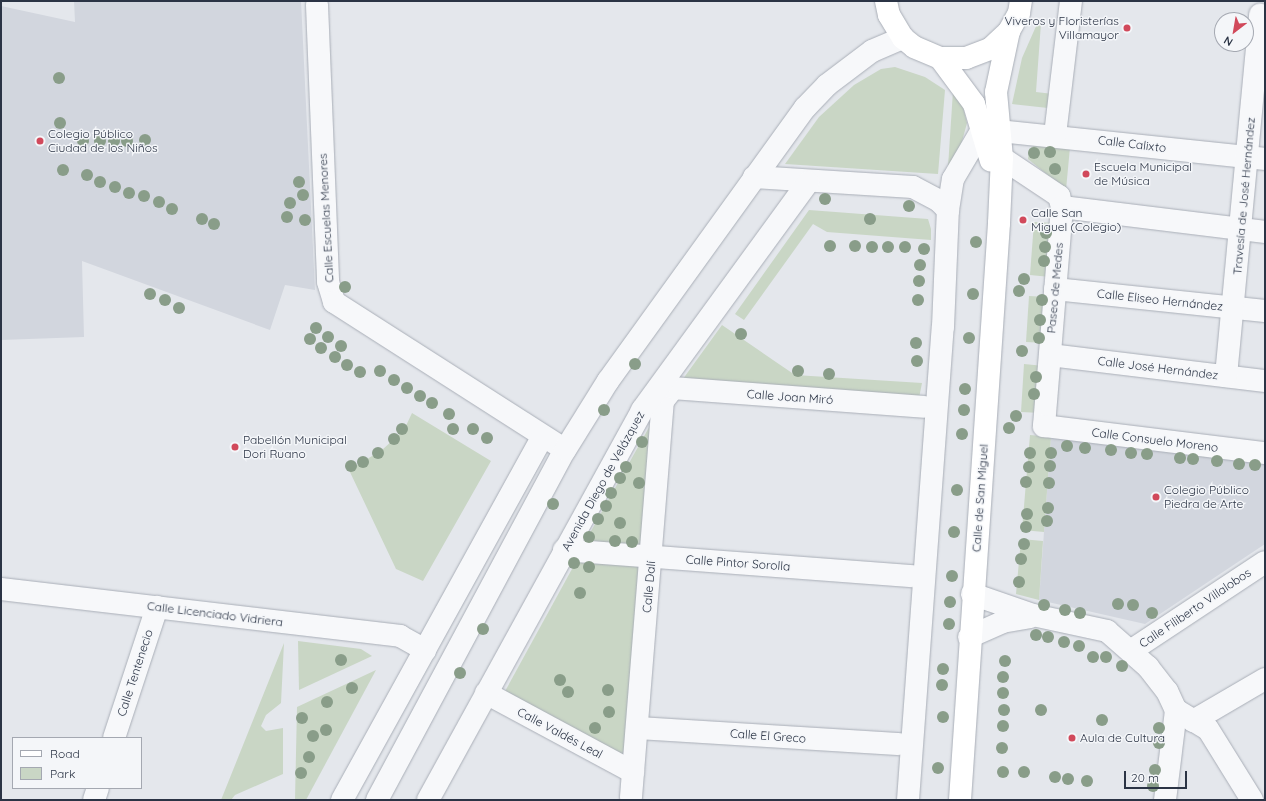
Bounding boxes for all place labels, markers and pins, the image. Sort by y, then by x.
place label: Viveros y Floristerías Villamayor [1004,14,1119,42]
marker: Viveros y Floristerías Villamayor [1122,23,1132,33]
place label: Colegio Público Ciudad de los Niños [48,127,158,155]
marker: Colegio Público Ciudad de los Niños [35,136,45,146]
place label: Escuela Municipal de Música [1094,160,1192,188]
marker: Escuela Municipal de Música [1081,169,1091,179]
place label: Calle San Miguel (Colegio) [1031,206,1121,234]
marker: Calle San Miguel (Colegio) [1018,215,1028,225]
place label: Pabellón Municipal Dori Ruano [243,433,347,461]
marker: Pabellón Municipal Dori Ruano [230,442,240,452]
place label: Colegio Público Piedra de Arte [1164,483,1249,511]
marker: Colegio Público Piedra de Arte [1151,492,1161,502]
place label: Aula de Cultura [1080,731,1165,745]
marker: Aula de Cultura [1067,733,1077,743]

